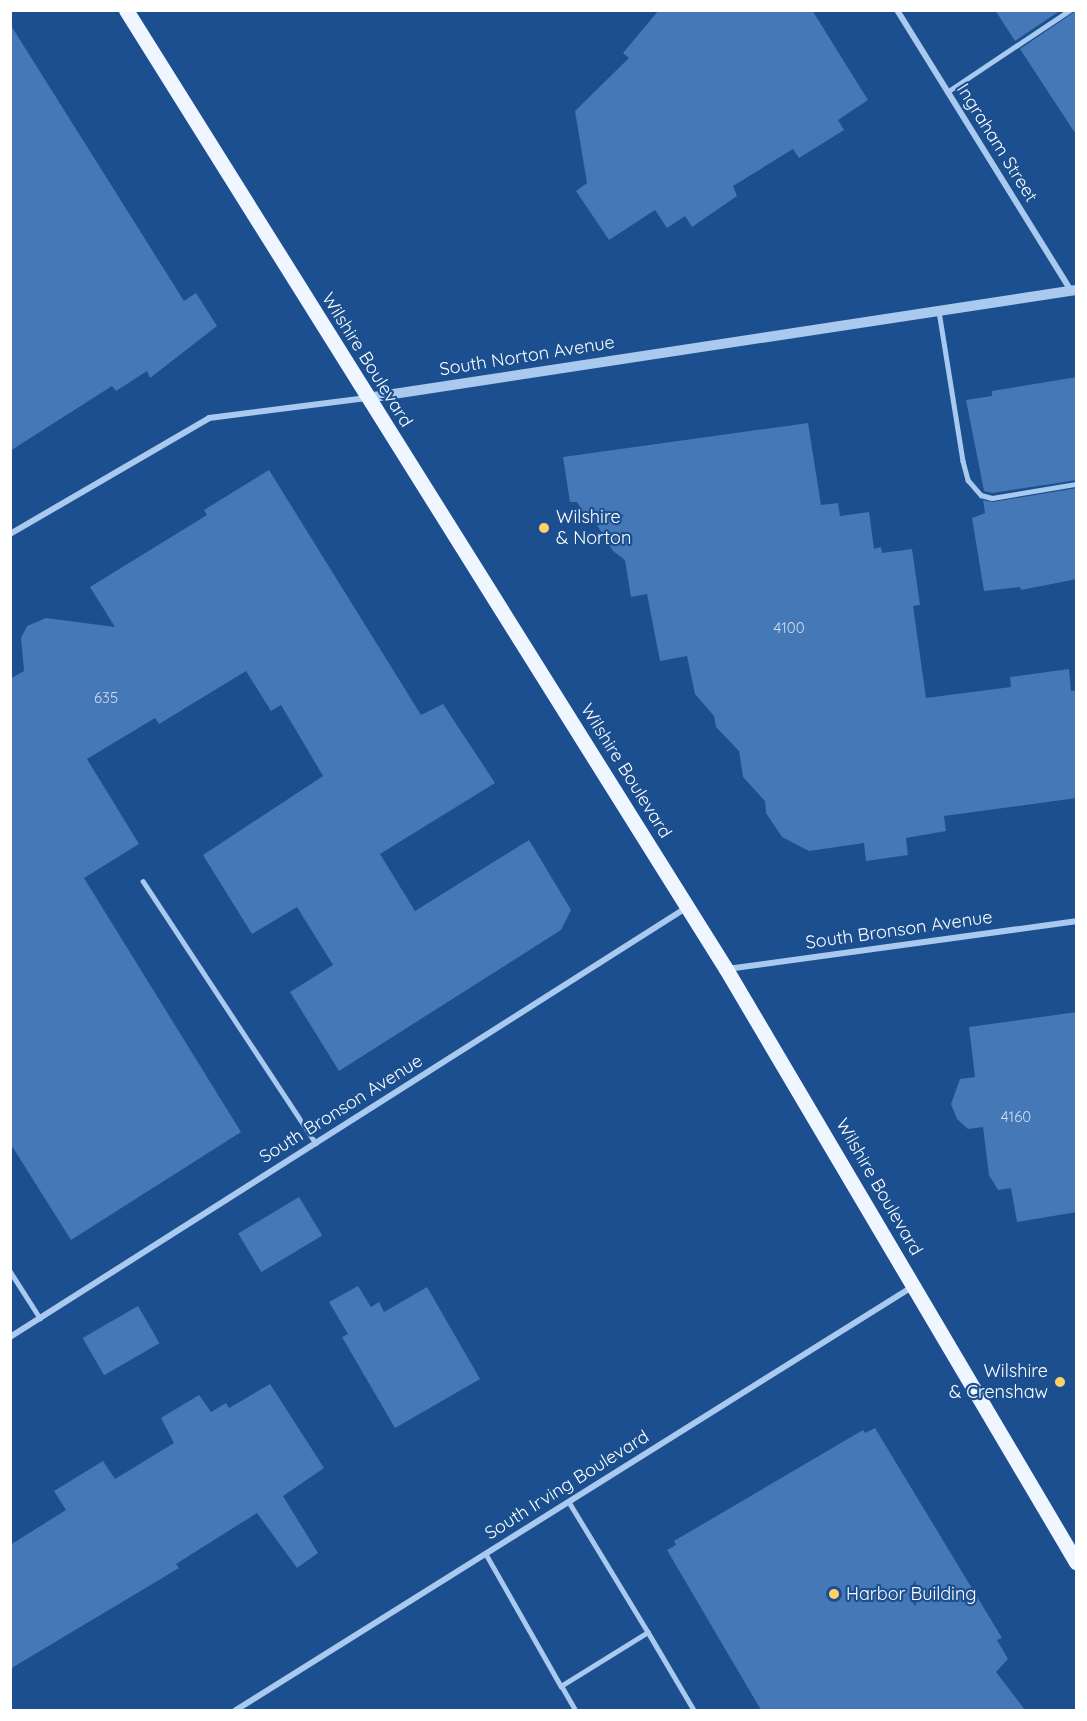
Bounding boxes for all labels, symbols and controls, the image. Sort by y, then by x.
street label: Ingraham Street [952,80,1042,206]
street label: Wilshire Boulevard [317,289,417,431]
street label: South Norton Avenue [438,331,616,381]
place label: Wilshire & Norton [556,507,631,550]
marker: Wilshire & Norton [537,521,551,535]
house number: 4100 [773,619,805,637]
house number: 635 [94,689,118,707]
street label: Wilshire Boulevard [576,700,676,842]
street label: South Bronson Avenue [804,906,994,954]
street label: South Bronson Avenue [255,1050,427,1168]
house number: 4160 [1001,1108,1031,1126]
street label: Wilshire Boulevard [831,1115,927,1259]
place label: Wilshire & Crenshaw [949,1361,1048,1404]
marker: Wilshire & Crenshaw [1053,1375,1067,1389]
street label: South Irving Boulevard [481,1426,653,1544]
place label: Harbor Building [846,1583,977,1605]
marker: Harbor Building [827,1587,841,1601]

